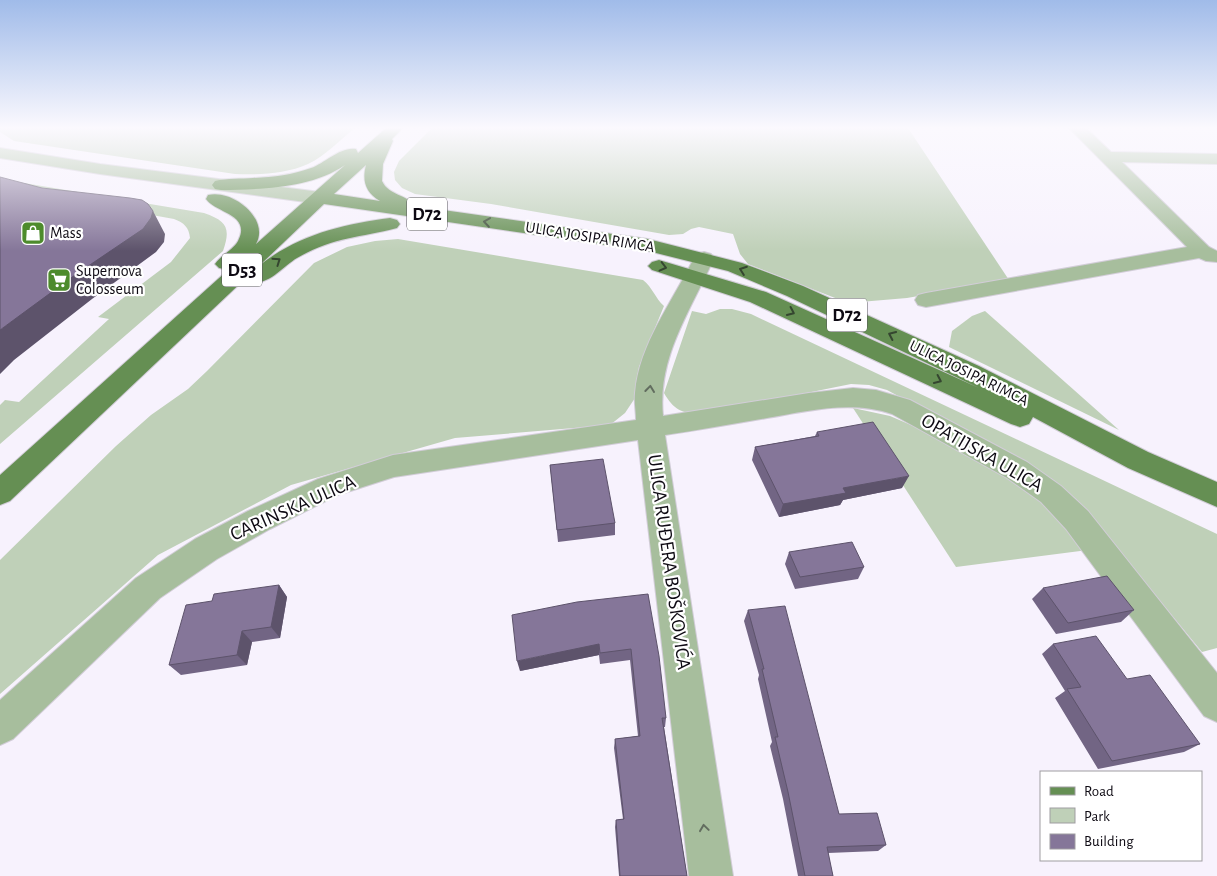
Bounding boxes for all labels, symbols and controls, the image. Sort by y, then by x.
road number: D72 [407,198,447,230]
one-way arrow [482,217,491,227]
street label: ULICA JOSIPA RIMCA [524,219,656,255]
shop icon: Mass [20,220,46,246]
place label: Mass [50,225,82,241]
road number: D53 [222,254,262,286]
one-way arrow [272,258,281,267]
one-way arrow [659,261,668,272]
place label: Supernova Colosseum [76,263,144,297]
one-way arrow [739,266,748,276]
supermarket icon: Supernova Colosseum [46,267,72,293]
road number: D72 [827,298,867,332]
one-way arrow [786,306,795,316]
one-way arrow [888,331,897,342]
street label: ULICA JOSIPA RIMCA [907,337,1031,409]
one-way arrow [933,374,942,384]
one-way arrow [644,385,655,393]
street label: OPATIJSKA ULICA [918,410,1047,496]
street label: ULICA RUĐERA BOŠKOVIĆA [644,453,695,671]
street label: CARINSKA ULICA [227,471,359,545]
legend [1040,771,1202,861]
text: Road [1084,784,1114,799]
text: Park [1084,809,1110,824]
one-way arrow [699,823,710,831]
text: Building [1084,834,1134,849]

